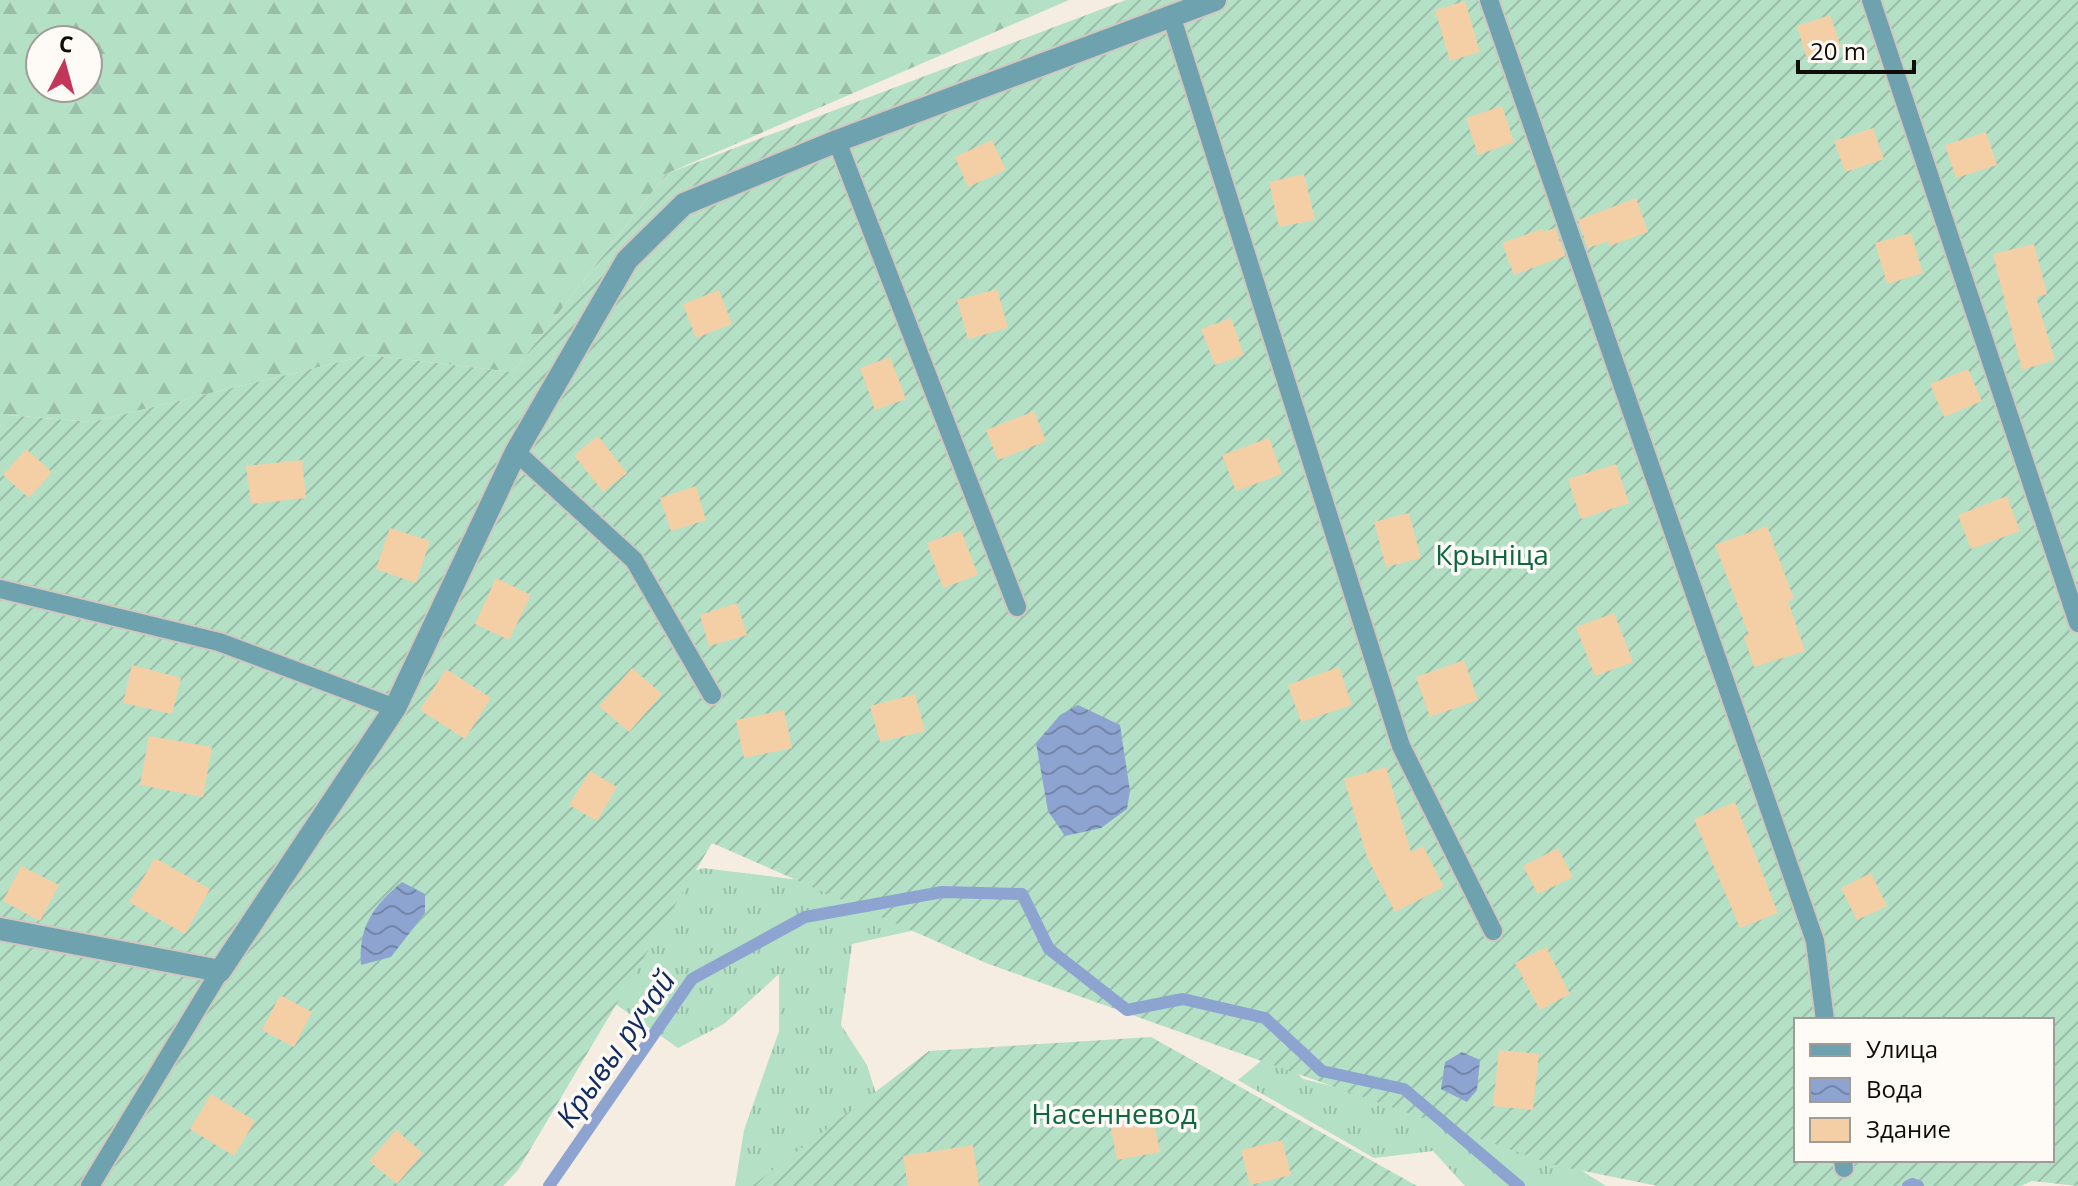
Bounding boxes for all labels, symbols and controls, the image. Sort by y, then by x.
north arrow [24,24,104,104]
scale bar [1798,24,1914,74]
text: С [58,27,75,59]
text: 20 m [1810,34,1866,67]
park label: Крыніца [1435,535,1549,573]
water label: Крывы ручай [546,961,684,1135]
legend [1794,1018,2054,1162]
text: Улица [1866,1032,1938,1065]
text: Вода [1866,1072,1923,1105]
park label: Насенневод [1031,1094,1197,1132]
text: Здание [1866,1112,1951,1145]

